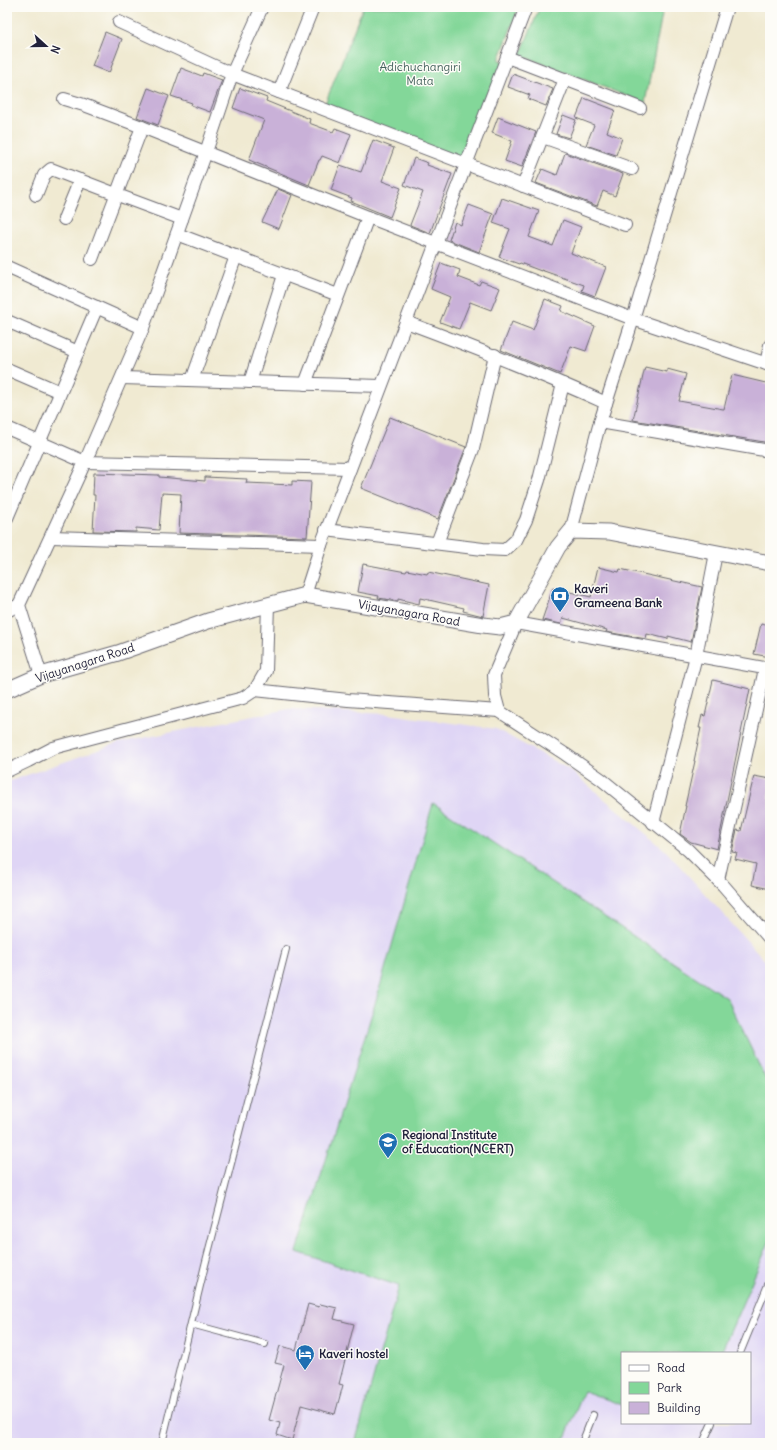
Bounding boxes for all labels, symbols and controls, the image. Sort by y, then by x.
north arrow [26,26,66,66]
text: N [47,44,63,56]
park label: Adichuchangiri Mata [379,59,461,88]
place label: Kaveri Grameena Bank [574,581,662,610]
bank icon: Kaveri Grameena Bank [549,585,571,613]
street label: Vijayanagara Road [357,596,461,629]
street label: Vijayanagara Road [33,639,136,686]
place label: Regional Institute of Education(NCERT) [402,1127,514,1157]
school or university icon: Regional Institute of Education(NCERT) [377,1131,399,1159]
hotel icon: Kaveri hostel [294,1343,316,1371]
place label: Kaveri hostel [319,1346,388,1361]
legend [621,1352,751,1424]
text: Road [657,1360,685,1375]
text: Park [657,1380,682,1395]
text: Building [657,1400,701,1415]

